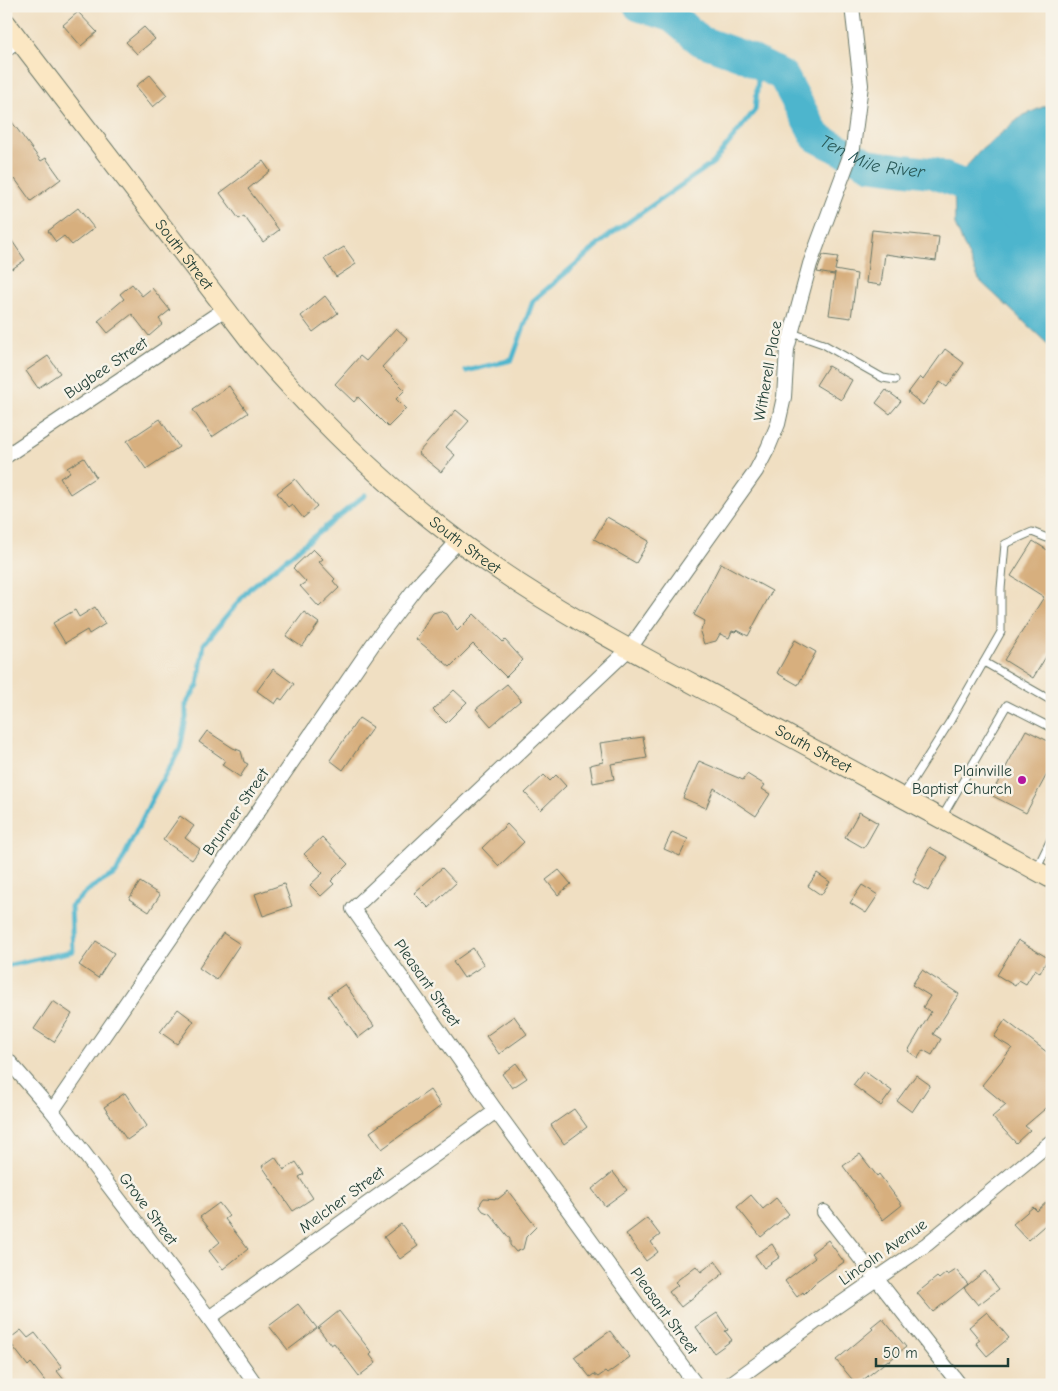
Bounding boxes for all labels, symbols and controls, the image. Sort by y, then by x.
water label: Ten Mile River [817,130,927,182]
street label: South Street [151,216,217,294]
street label: Witherell Place [750,319,786,423]
street label: Bugbee Street [61,333,151,402]
street label: South Street [426,513,504,578]
street label: South Street [772,721,855,777]
place label: Plainville Baptist Church [912,762,1012,798]
street label: Brunner Street [199,765,273,859]
marker: Plainville Baptist Church [1016,774,1028,786]
street label: Pleasant Street [390,936,464,1030]
street label: Melcher Street [296,1163,388,1237]
street label: Grove Street [115,1169,181,1249]
street label: Lincoln Avenue [836,1215,930,1289]
street label: Pleasant Street [627,1264,702,1358]
scale bar [876,1336,1008,1368]
text: 50 m [883,1344,918,1362]

